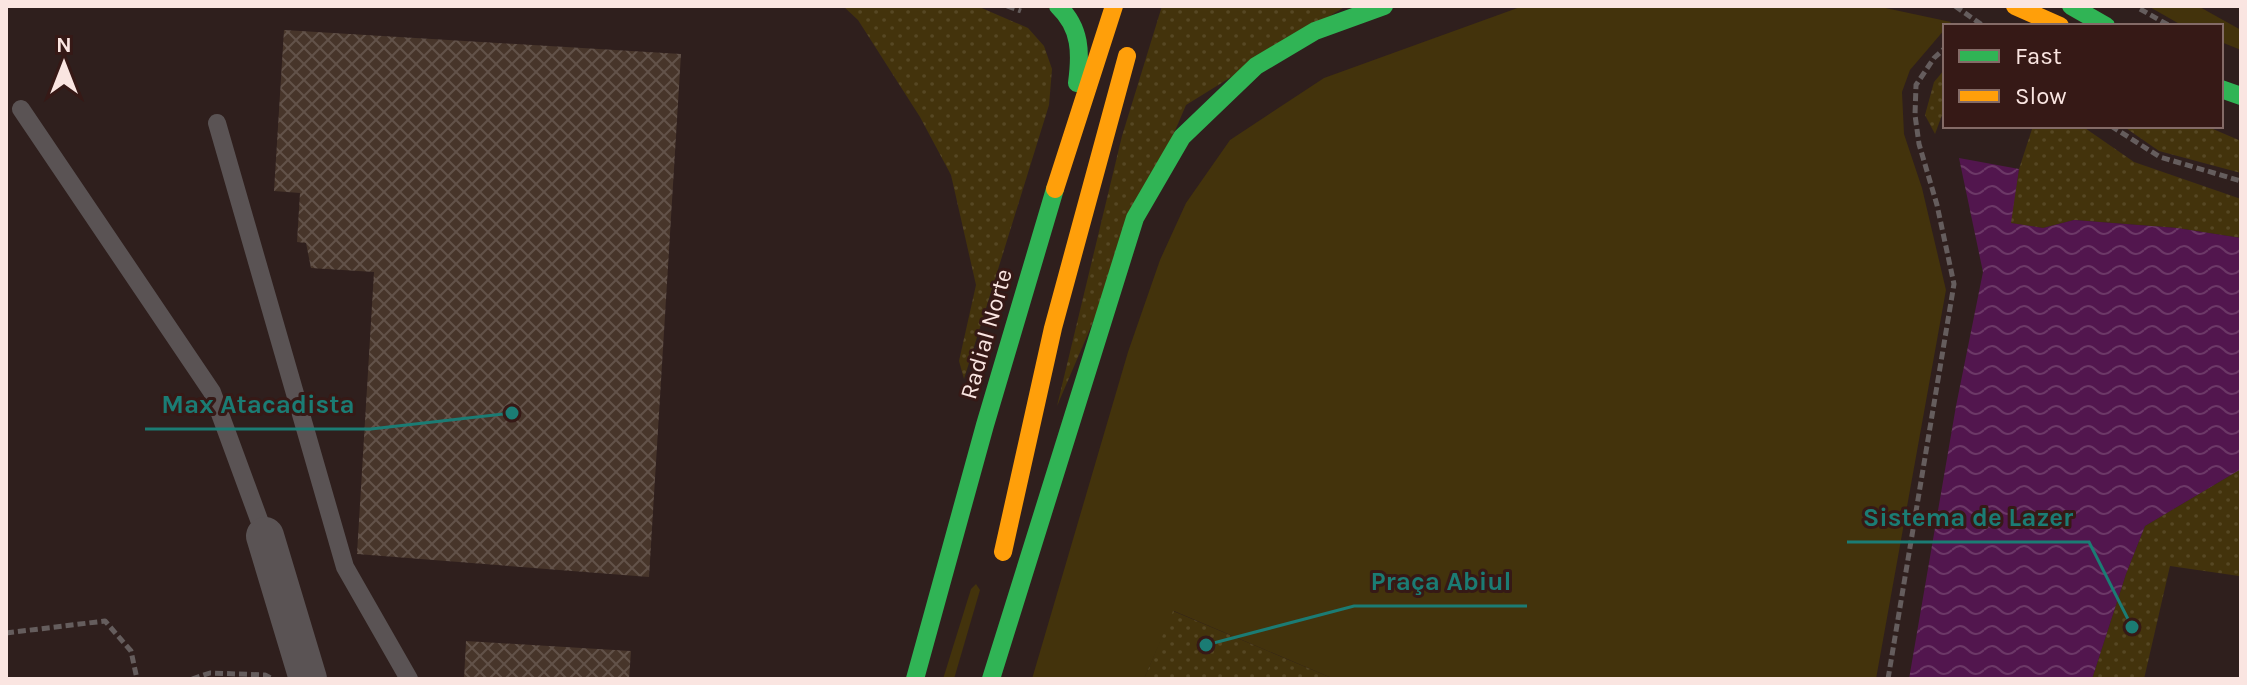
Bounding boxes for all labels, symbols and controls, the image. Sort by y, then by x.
north arrow [24,24,104,104]
legend [1943,24,2223,128]
text: N [56,32,72,58]
text: Fast [2015,42,2062,70]
text: Slow [2015,82,2067,110]
street label: Radial Norte [954,266,1018,402]
callout: Max Atacadista [145,379,371,429]
text: Max Atacadista [161,389,355,420]
callout: Sistema de Lazer [1847,492,2089,542]
text: Sistema de Lazer [1863,502,2074,533]
callout: Praça Abiul [1354,556,1527,606]
text: Praça Abiul [1370,566,1512,597]

